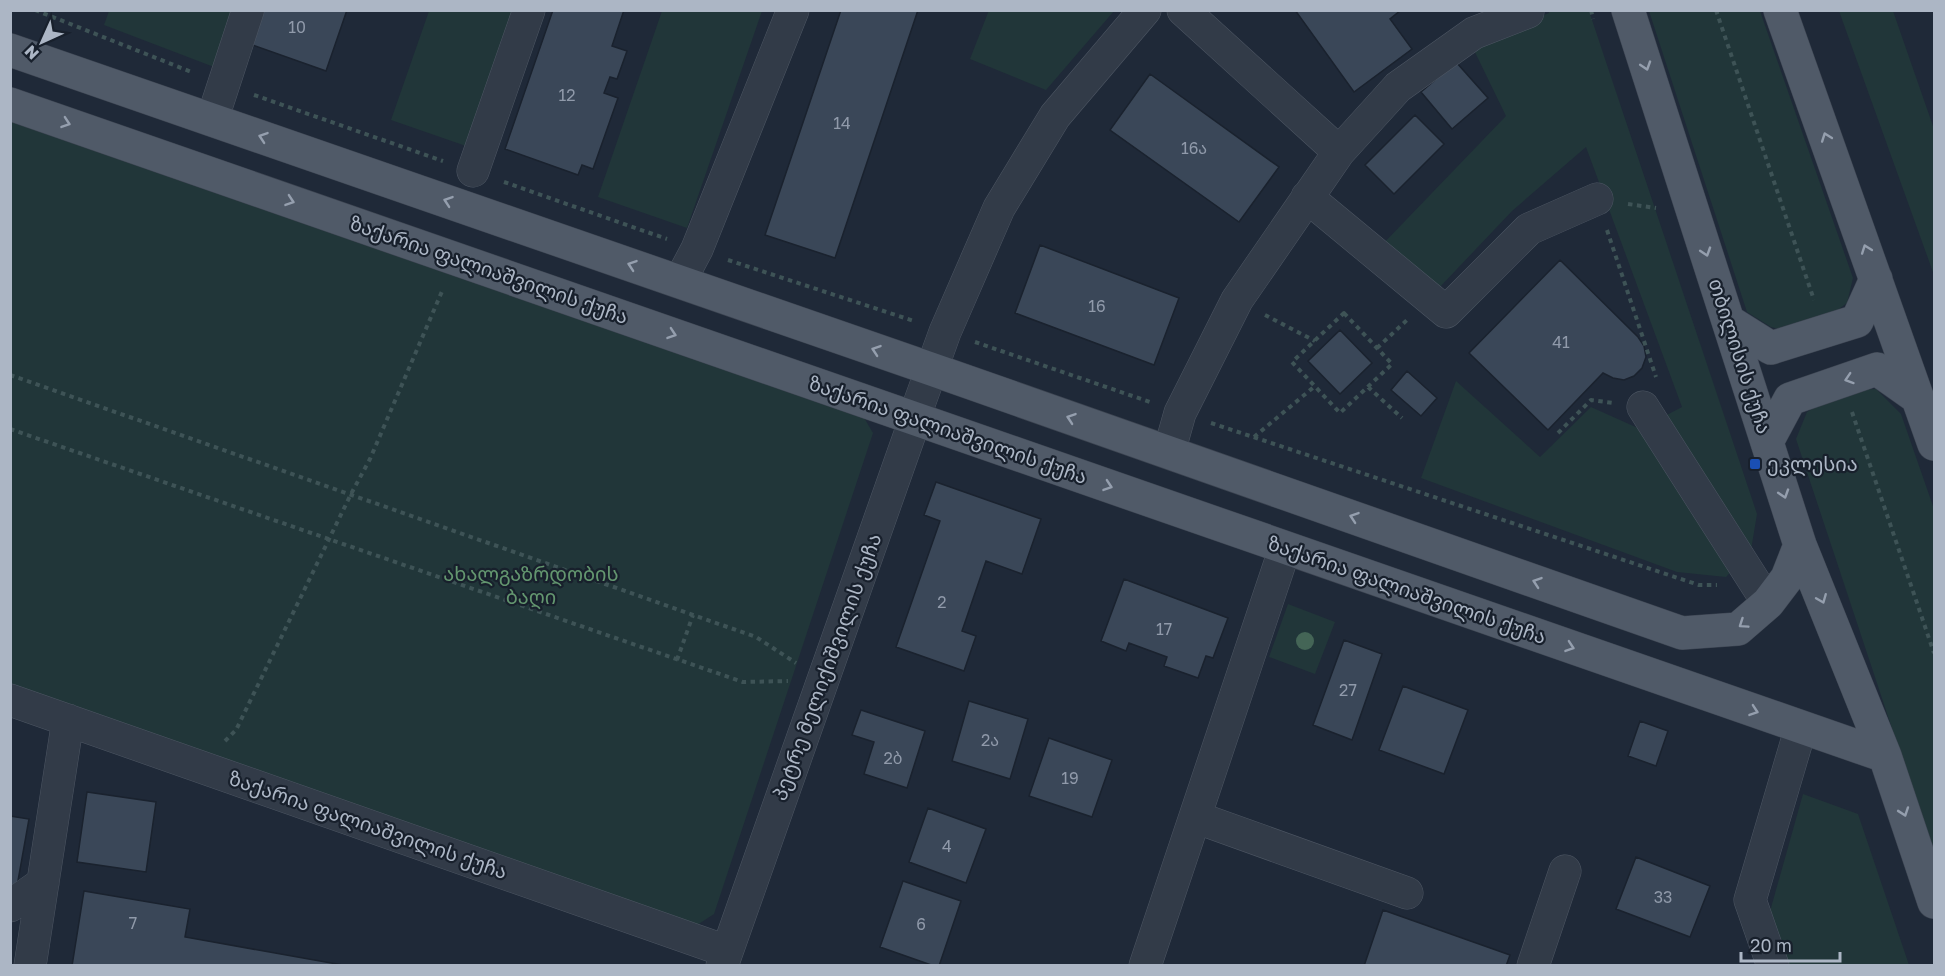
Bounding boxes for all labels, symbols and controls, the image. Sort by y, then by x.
north arrow [12,12,72,72]
house number: 10 [288,17,306,37]
text: N [20,41,43,64]
one-way arrow [1639,60,1651,71]
house number: 12 [558,85,576,105]
house number: 14 [833,113,851,133]
one-way arrow [60,115,71,128]
one-way arrow [258,132,269,145]
one-way arrow [1820,133,1833,143]
house number: 16ა [1181,138,1207,158]
one-way arrow [284,193,294,206]
one-way arrow [443,196,454,208]
street label: ზაქარია ფალიაშვილის ქუჩა [346,210,632,330]
one-way arrow [1860,244,1873,255]
one-way arrow [1698,246,1711,257]
one-way arrow [627,259,638,272]
street label: თბილისის ქუჩა [1703,275,1777,437]
house number: 16 [1088,296,1106,316]
one-way arrow [666,327,677,340]
house number: 41 [1552,332,1570,352]
one-way arrow [871,344,882,357]
street label: ზაქარია ფალიაშვილის ქუჩა [805,370,1091,490]
one-way arrow [1844,371,1855,384]
one-way arrow [1066,412,1076,425]
place label: ეკლესია [1767,451,1858,477]
marker: ეკლესია [1748,457,1762,471]
one-way arrow [1102,479,1113,491]
one-way arrow [1777,488,1789,499]
one-way arrow [1349,512,1359,525]
street label: პეტრე მელიქიშვილის ქუჩა [767,530,887,804]
street label: ზაქარია ფალიაშვილის ქუჩა [1264,530,1550,650]
park label: ახალგაზრდობის ბაღი [443,561,619,610]
one-way arrow [1533,577,1543,590]
house number: 2 [937,592,947,612]
one-way arrow [1815,593,1827,604]
one-way arrow [1738,617,1749,628]
house number: 17 [1156,619,1172,639]
one-way arrow [1564,639,1575,652]
house number: 27 [1339,680,1357,700]
one-way arrow [1748,703,1759,716]
house number: 2ა [981,730,999,750]
house number: 2ბ [884,748,902,768]
street label: ზაქარია ფალიაშვილის ქუჩა [225,765,511,885]
house number: 19 [1061,768,1079,788]
one-way arrow [1896,806,1909,817]
house number: 4 [942,836,952,856]
house number: 33 [1654,887,1672,907]
house number: 7 [129,913,137,933]
house number: 6 [916,914,926,934]
scale bar [1741,925,1840,963]
text: 20 m [1750,934,1792,956]

